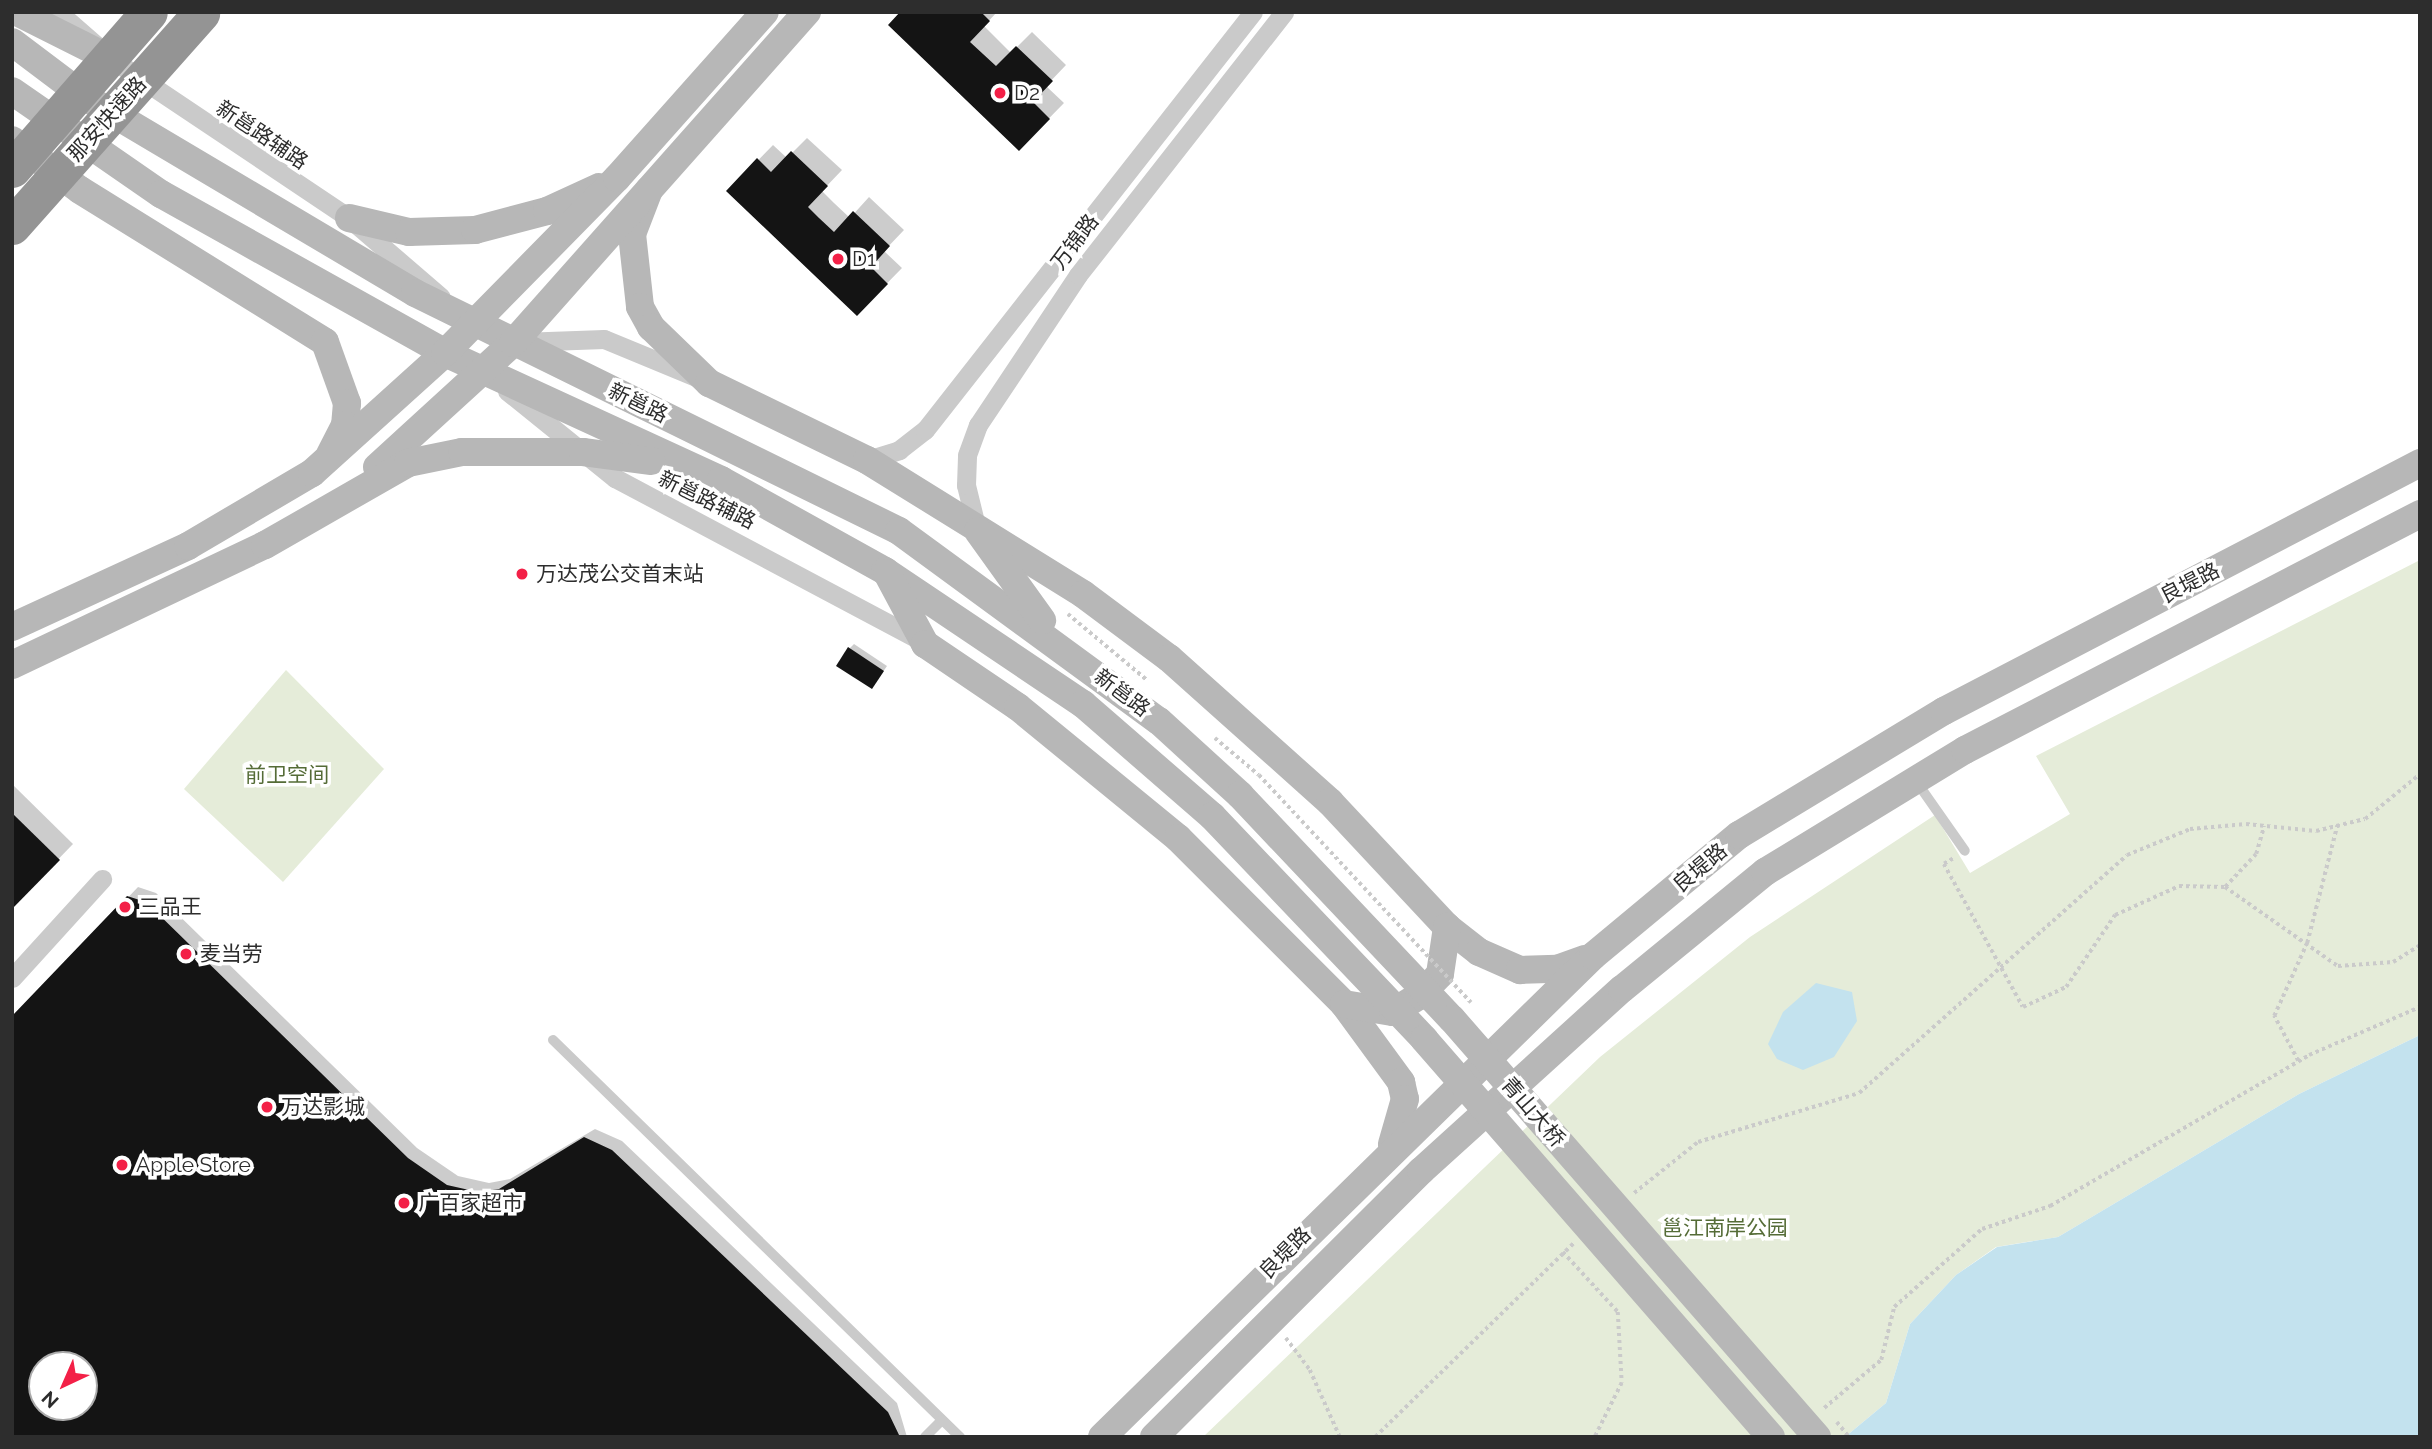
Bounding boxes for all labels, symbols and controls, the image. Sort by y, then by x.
street label: 那安快速路 [63,72,151,166]
place label: D2 [1014,80,1040,106]
marker: D2 [992,85,1008,101]
street label: 新邕路辅路 [211,95,313,175]
street label: 万锦路 [1046,209,1104,275]
place label: D1 [852,246,876,272]
marker: D1 [830,251,846,267]
street label: 新邕路 [604,378,672,428]
street label: 新邕路辅路 [654,466,760,534]
street label: 良堤路 [2156,557,2224,609]
place label: 万达茂公交首末站 [536,561,704,587]
marker: 万达茂公交首末站 [514,566,530,582]
street label: 新邕路 [1089,664,1155,722]
park label: 前卫空间 [245,762,329,788]
street label: 良堤路 [1668,838,1732,898]
place label: 三品王 [139,894,202,920]
marker: 三品王 [117,899,133,915]
place label: 麦当劳 [200,941,263,967]
marker: 麦当劳 [178,946,194,962]
street label: 青山大桥 [1496,1072,1570,1152]
place label: 万达影城 [281,1094,365,1120]
marker: 万达影城 [259,1099,275,1115]
place label: Apple Store [136,1152,251,1178]
marker: Apple Store [114,1157,130,1173]
place label: 广百家超市 [418,1190,523,1216]
marker: 广百家超市 [396,1195,412,1211]
park label: 邕江南岸公园 [1662,1215,1788,1241]
street label: 良堤路 [1254,1222,1316,1284]
north arrow [28,1351,98,1421]
text: N [37,1387,63,1413]

